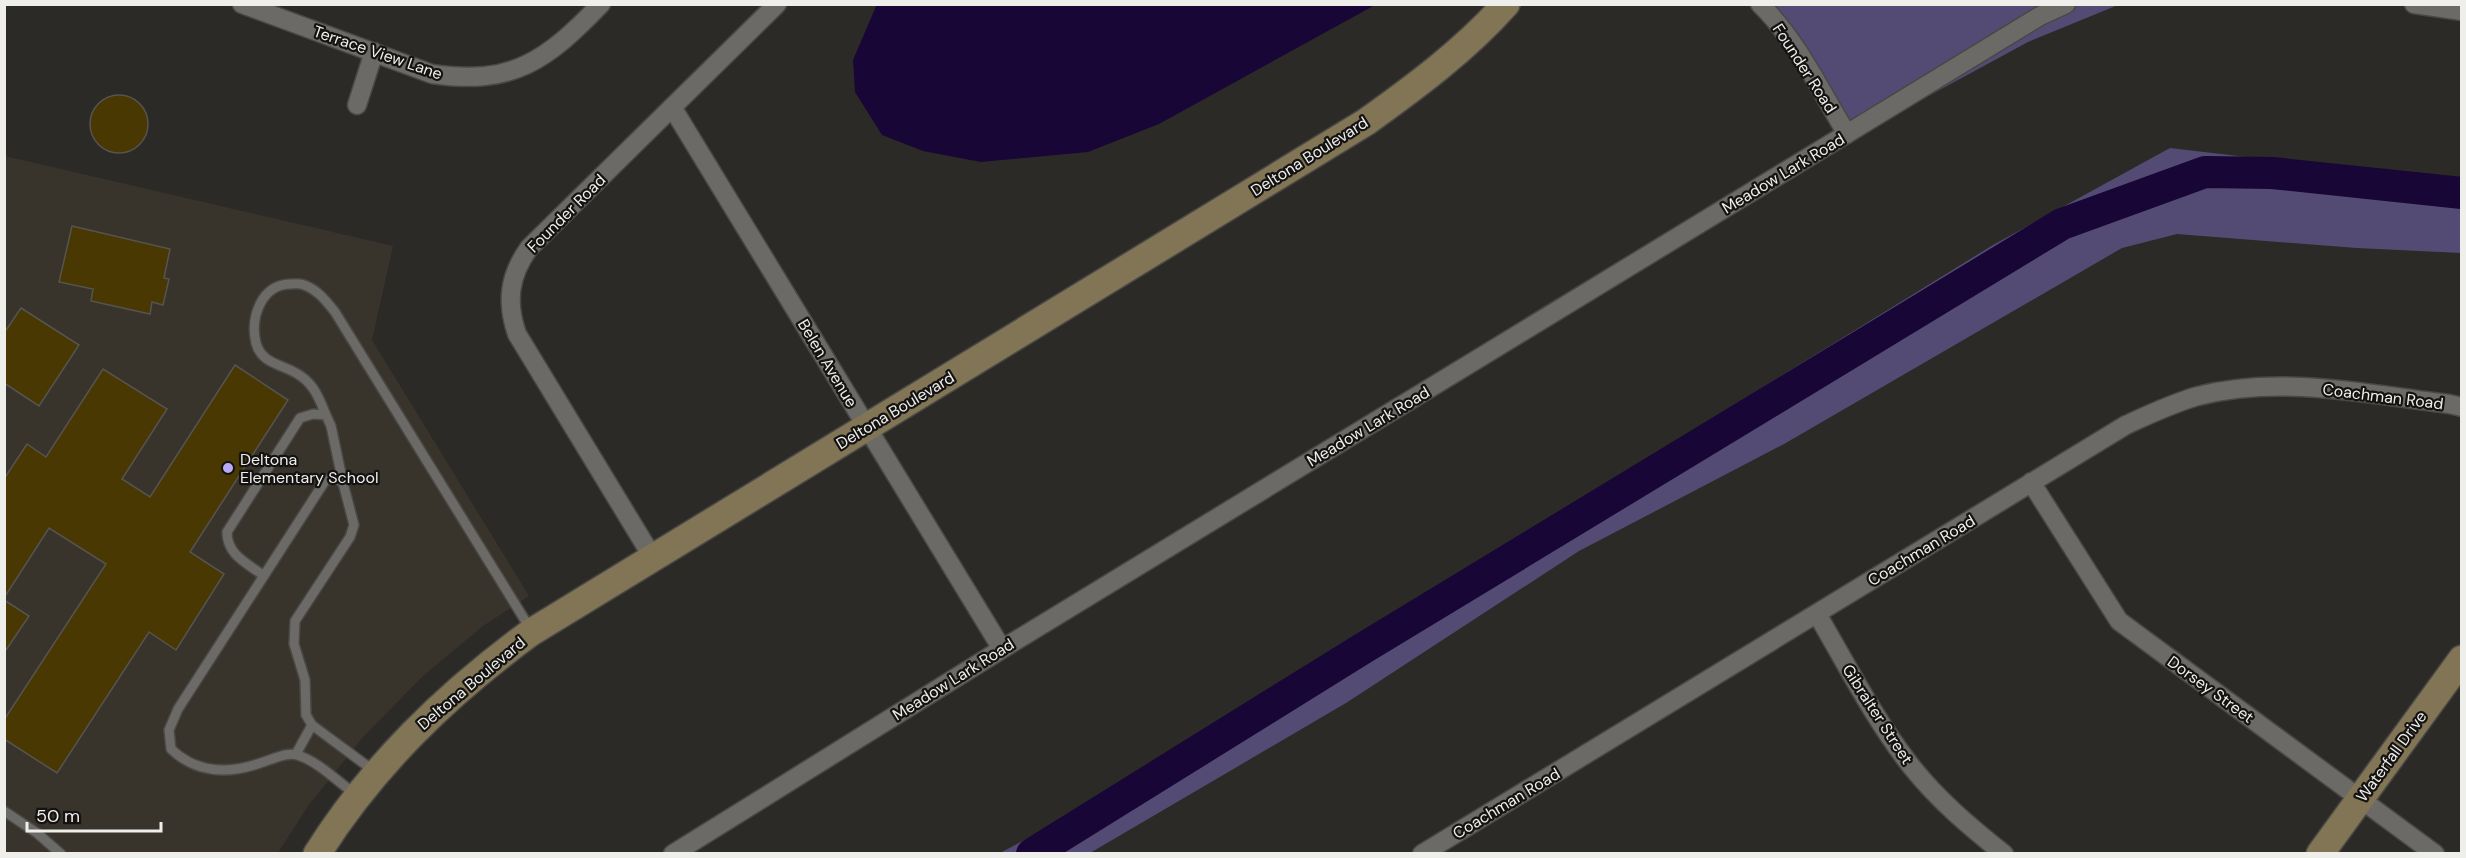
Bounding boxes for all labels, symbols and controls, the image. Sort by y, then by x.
street label: Founder Road [1768,20,1841,117]
street label: Terrace View Lane [311,21,445,84]
street label: Deltona Boulevard [1247,112,1372,201]
street label: Meadow Lark Road [1718,128,1848,218]
street label: Founder Road [523,170,610,257]
street label: Belen Avenue [793,315,862,411]
street label: Deltona Boulevard [832,367,958,454]
street label: Coachman Road [2321,379,2445,414]
street label: Meadow Lark Road [1303,381,1433,471]
place label: Deltona Elementary School [240,449,378,488]
marker: Deltona Elementary School [221,461,235,475]
street label: Coachman Road [1864,510,1979,591]
street label: Deltona Boulevard [413,632,530,735]
street label: Meadow Lark Road [889,634,1018,725]
street label: Dorsey Street [2163,651,2258,728]
street label: Gibralter Street [1838,660,1918,768]
street label: Waterfall Drive [2351,707,2431,806]
street label: Coachman Road [1449,763,1564,844]
scale bar [27,795,160,833]
text: 50 m [36,804,80,828]

